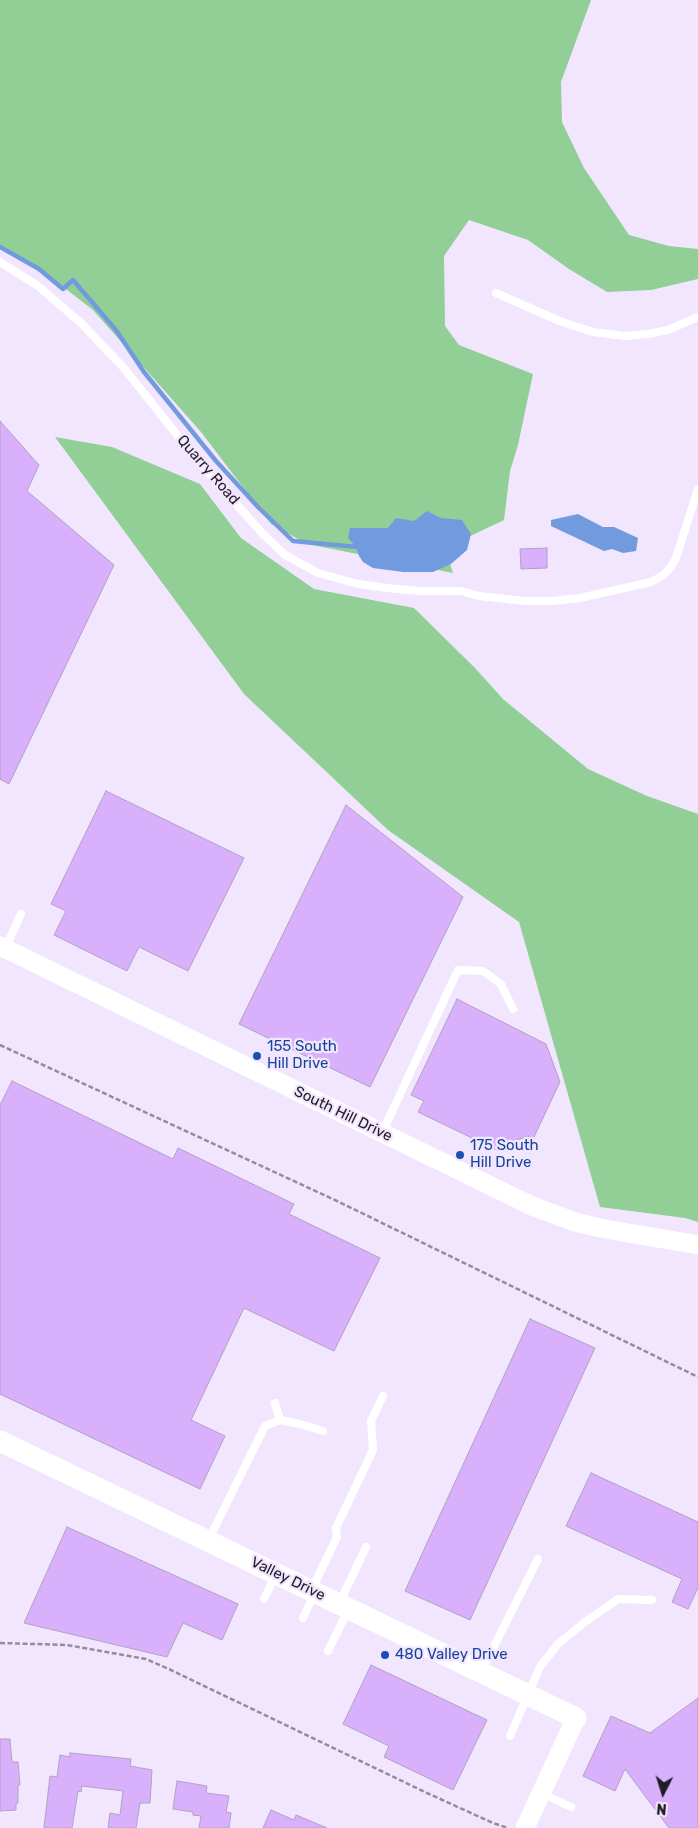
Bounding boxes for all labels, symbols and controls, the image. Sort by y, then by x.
street label: Quarry Road [173,432,243,508]
place label: 155 South Hill Drive [267,1038,337,1073]
marker: 155 South Hill Drive [251,1050,263,1062]
street label: South Hill Drive [291,1082,395,1146]
place label: 175 South Hill Drive [470,1137,539,1172]
marker: 175 South Hill Drive [454,1149,466,1161]
street label: Valley Drive [248,1553,328,1605]
place label: 480 Valley Drive [395,1646,508,1664]
marker: 480 Valley Drive [379,1649,391,1661]
north arrow [638,1768,688,1818]
text: N [656,1800,667,1817]

